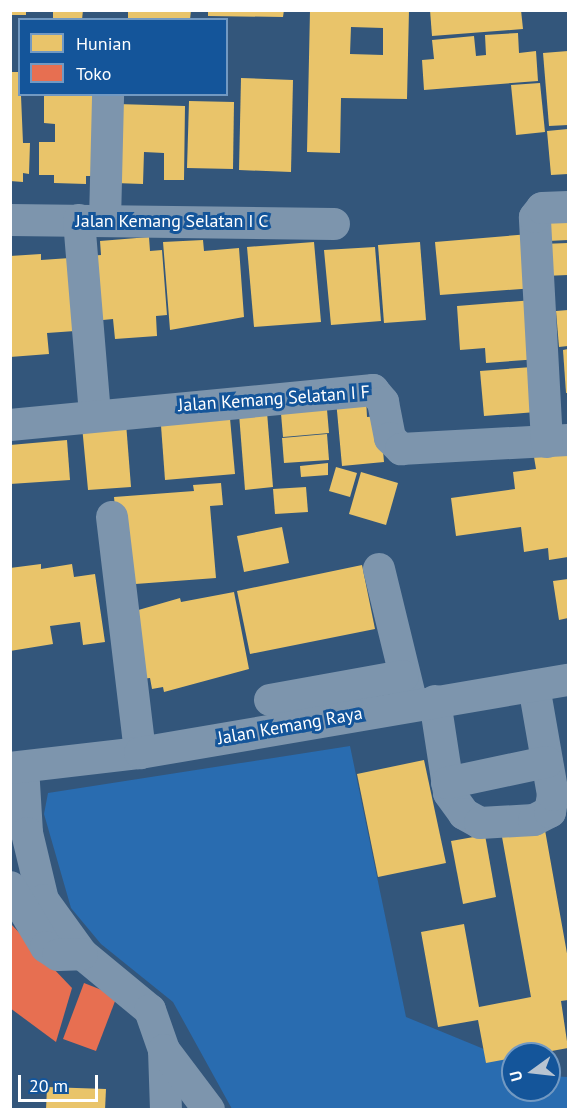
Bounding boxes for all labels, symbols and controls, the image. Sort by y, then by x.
legend [18,18,228,96]
text: Hunian [76,32,131,55]
text: Toko [76,62,111,85]
street label: Jalan Kemang Selatan I C [75,210,269,232]
street label: Jalan Kemang Selatan I F [177,382,371,416]
street label: Jalan Kemang Raya [216,703,364,749]
north arrow [501,1042,561,1102]
scale bar [21,1063,100,1101]
text: U [505,1069,527,1084]
text: 20 m [29,1074,68,1097]

